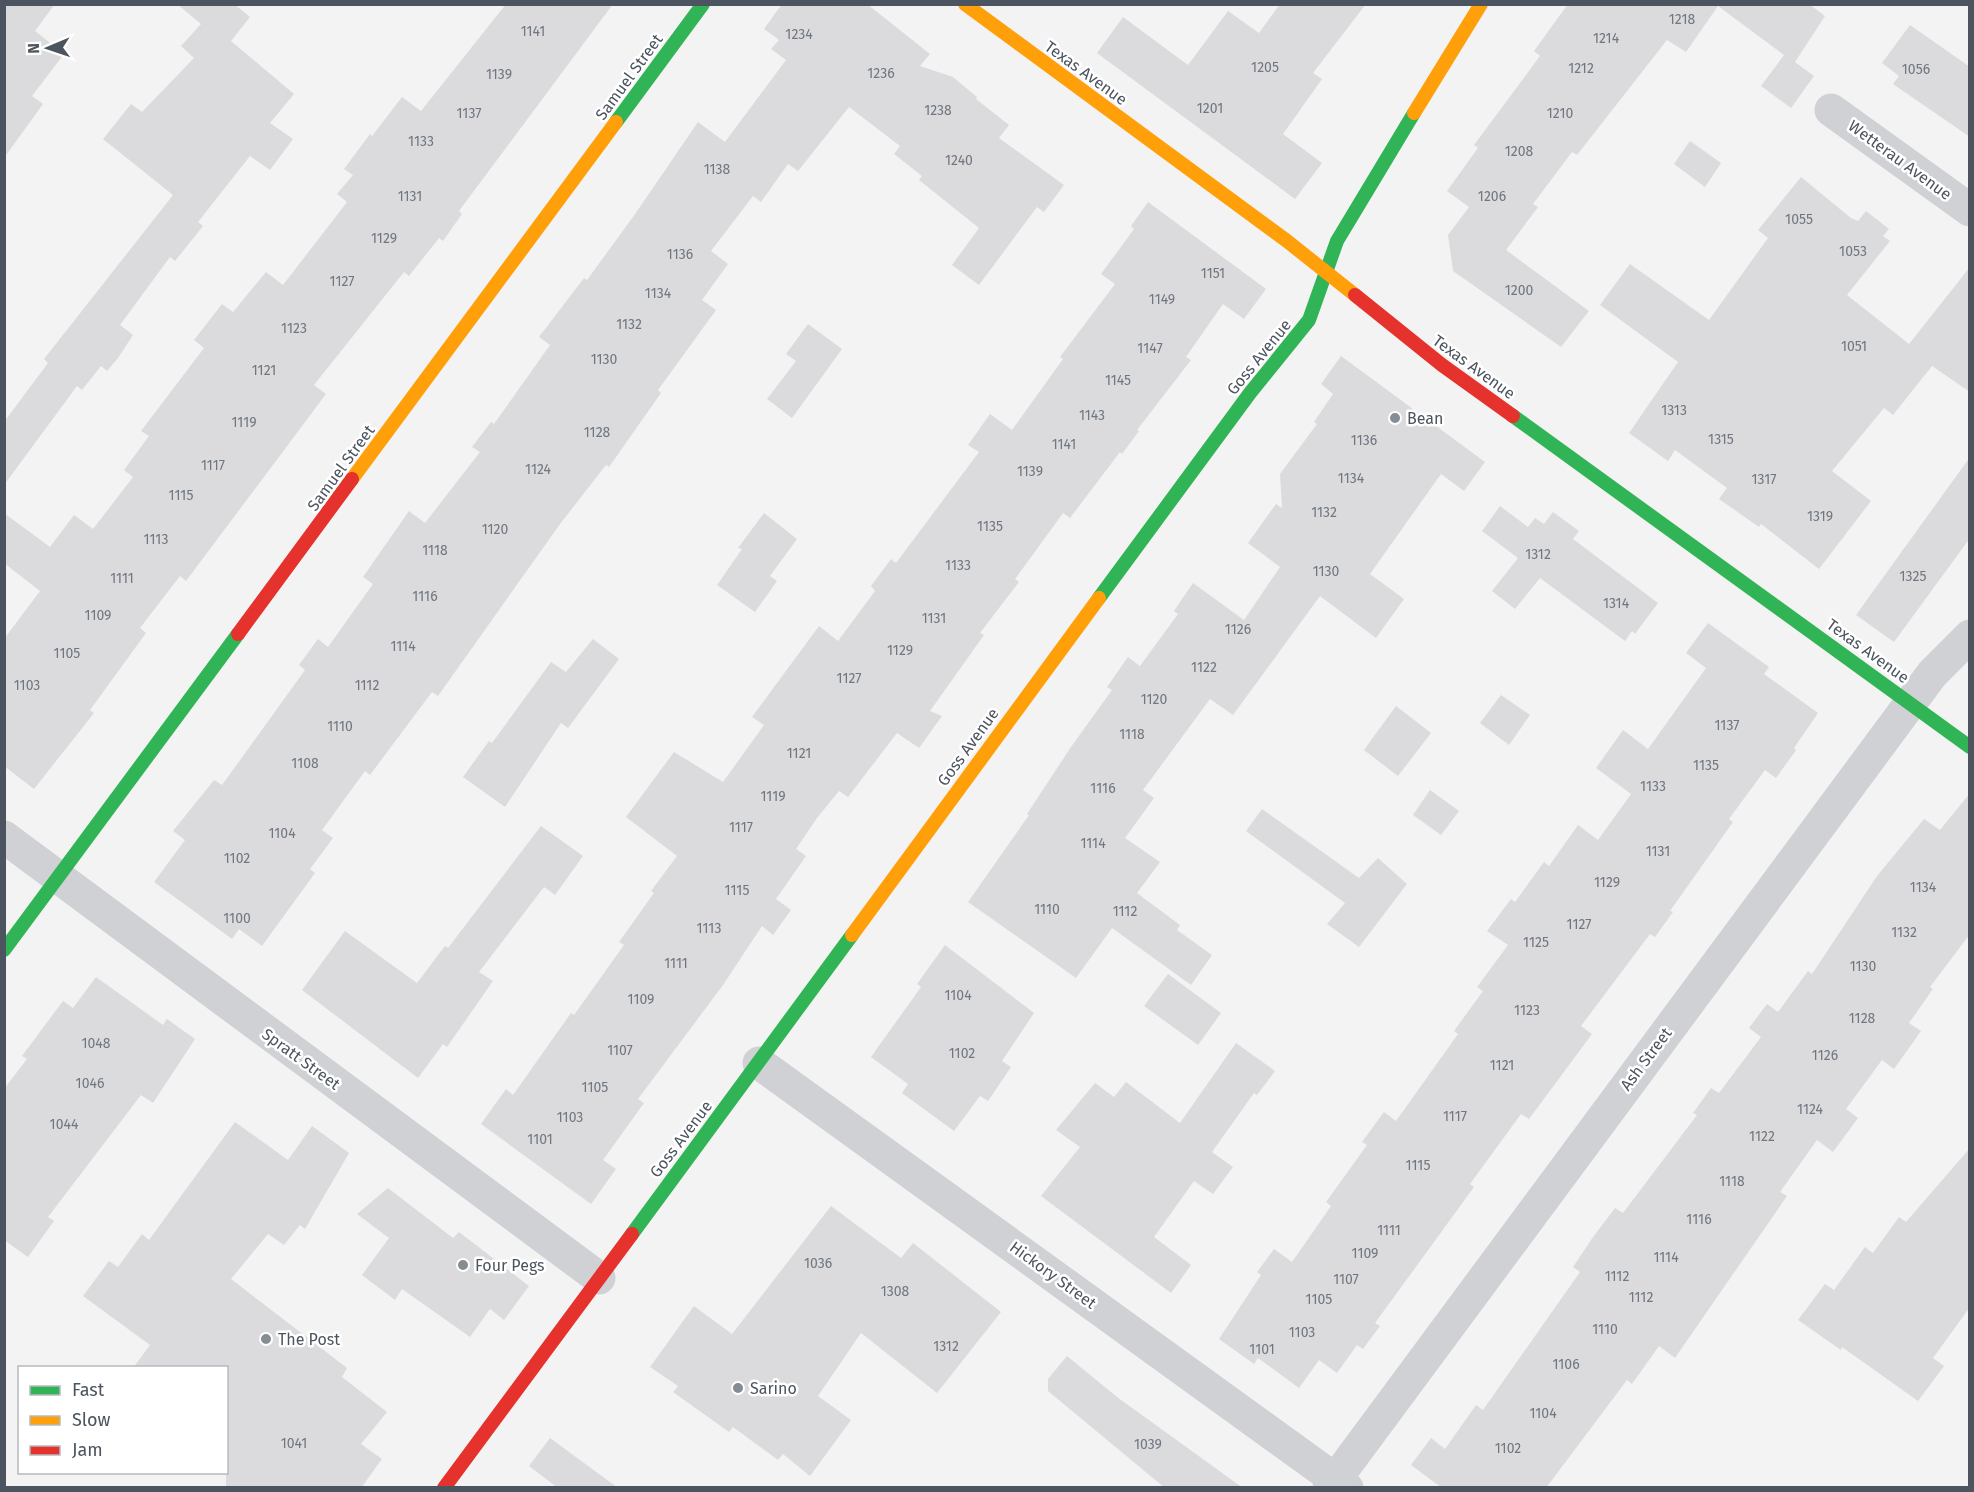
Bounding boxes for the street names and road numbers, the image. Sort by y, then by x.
street label: Samuel Street [591,30,667,124]
street label: Texas Avenue [1041,37,1131,109]
street label: Wetterau Avenue [1845,116,1955,204]
street label: Goss Avenue [1223,315,1295,399]
street label: Texas Avenue [1429,331,1519,403]
street label: Samuel Street [303,421,379,515]
street label: Texas Avenue [1823,615,1913,687]
street label: Goss Avenue [933,704,1003,790]
street label: Spratt Street [258,1024,344,1094]
street label: Ash Street [1616,1024,1676,1094]
street label: Goss Avenue [646,1097,716,1181]
street label: Hickory Street [1006,1237,1100,1313]

